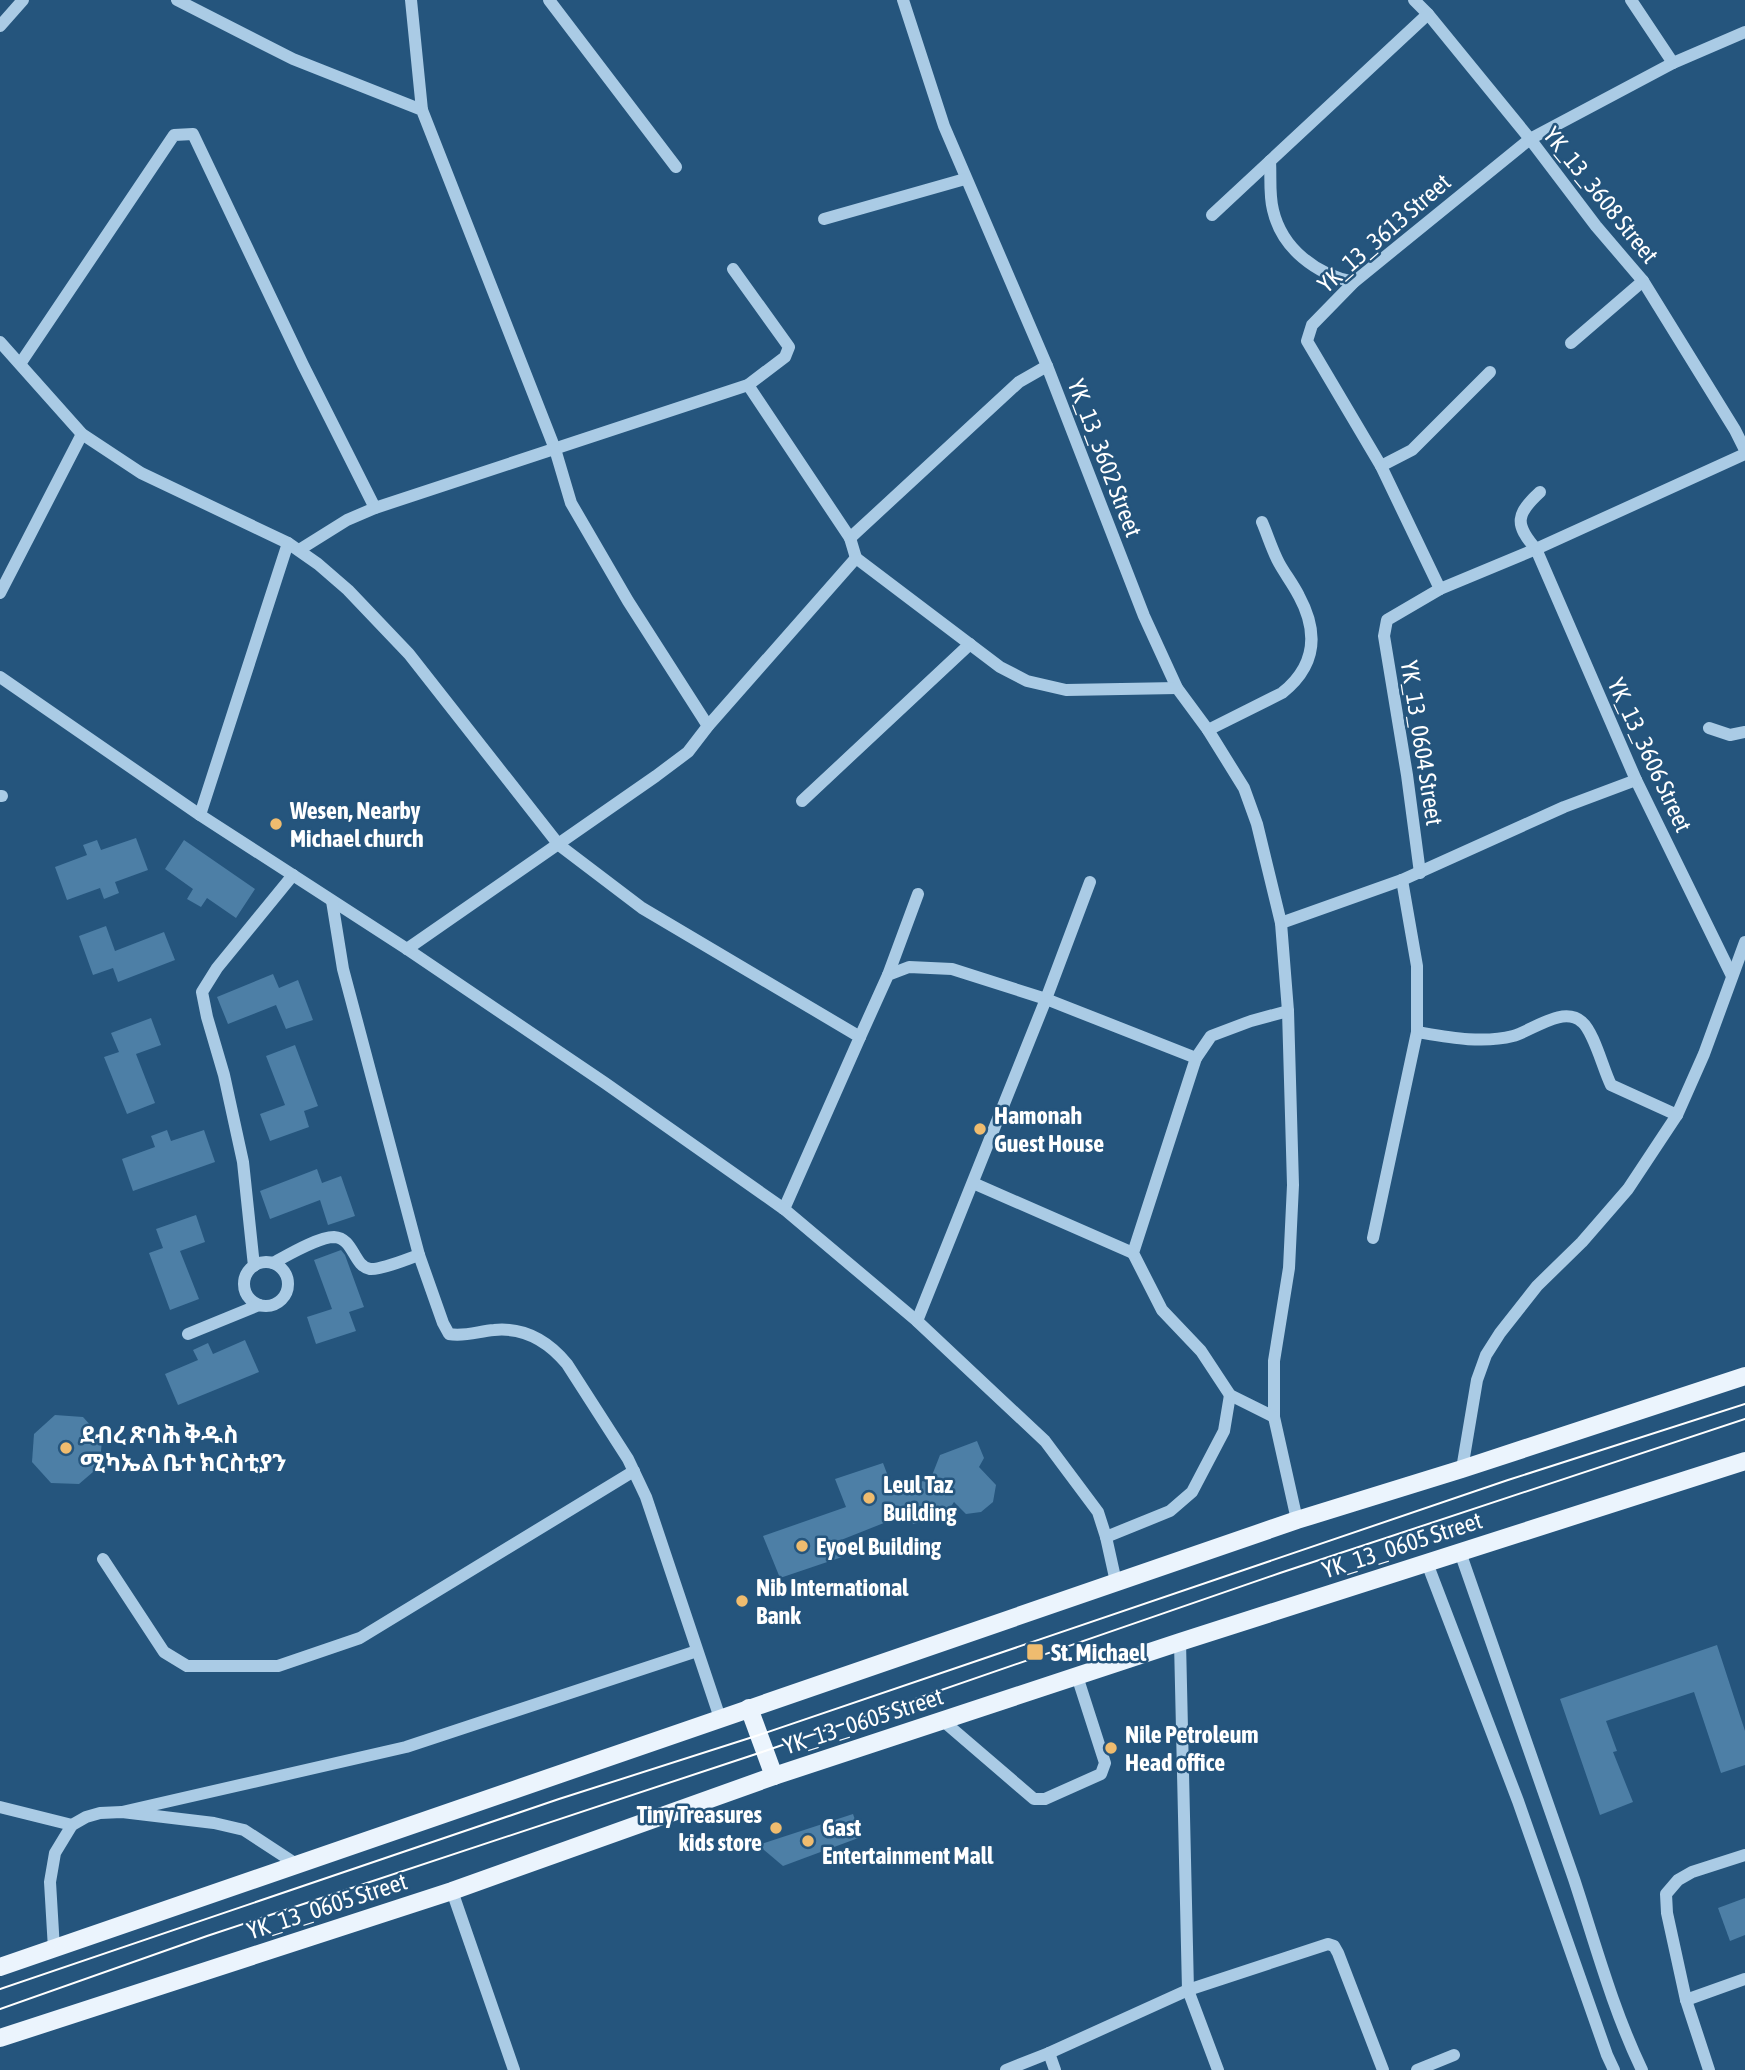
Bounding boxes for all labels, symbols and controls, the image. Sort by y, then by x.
street label: YK_13_3608 Street [1538,122,1664,268]
street label: YK_13_3613 Street [1312,168,1456,298]
street label: YK_13_3602 Street [1063,375,1147,541]
street label: YK_13_0604 Street [1396,659,1448,827]
street label: YK_13_3606 Street [1603,674,1697,836]
place label: Wesen, Nearby Michael church [289,797,424,852]
marker: Wesen, Nearby Michael church [268,816,284,832]
place label: Hamonah Guest House [994,1102,1104,1157]
marker: Hamonah Guest House [972,1121,988,1137]
place label: ደብረ ጽባሕ ቅዱስ ሚካኤል ቤተ ክርስቲያን [80,1421,287,1476]
marker: ደብረ ጽባሕ ቅዱስ ሚካኤል ቤተ ክርስቲያን [58,1440,74,1456]
place label: Leul Taz Building [883,1471,957,1526]
marker: Leul Taz Building [861,1490,877,1506]
street label: YK_13_0605 Street [1319,1506,1485,1584]
place label: Eyoel Building [816,1533,942,1560]
marker: Eyoel Building [794,1538,810,1554]
place label: Nib International Bank [756,1574,909,1629]
marker: Nib International Bank [734,1593,750,1609]
place label: St. Michael [1051,1639,1147,1666]
marker: St. Michael [1025,1642,1045,1662]
street label: YK_13_0605 Street [780,1682,946,1760]
place label: Nile Petroleum Head office [1125,1721,1259,1776]
marker: Nile Petroleum Head office [1103,1740,1119,1756]
place label: Tiny Treasures kids store [637,1801,763,1856]
place label: Gast Entertainment Mall [822,1814,994,1869]
marker: Tiny Treasures kids store [768,1820,784,1836]
marker: Gast Entertainment Mall [800,1833,816,1849]
street label: YK_13_0605 Street [244,1867,410,1945]

